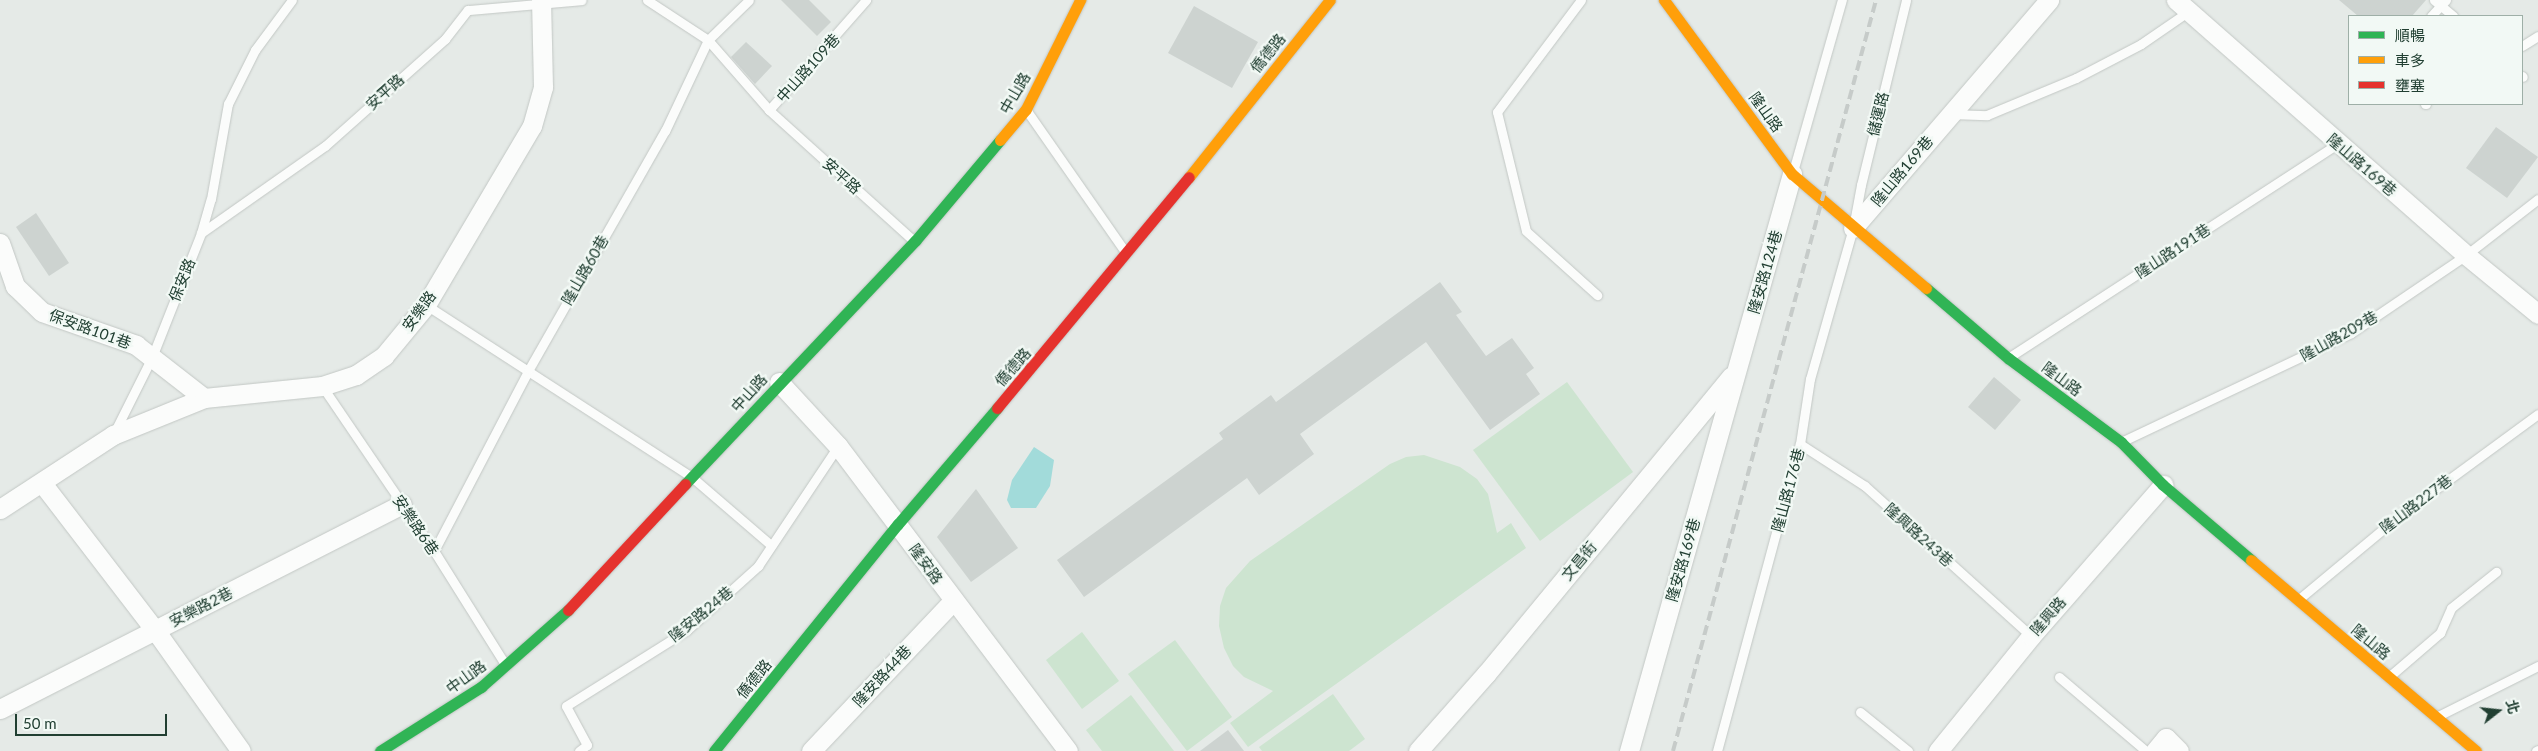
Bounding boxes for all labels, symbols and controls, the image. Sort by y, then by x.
legend [2348,15,2523,105]
text: 順暢 [2395,26,2425,44]
street label: 中山路109巷 [773,30,843,106]
street label: 僑德路 [1247,30,1289,76]
text: 車多 [2395,51,2425,69]
street label: 中山路 [996,69,1034,117]
street label: 安平路 [362,70,408,114]
text: 壅塞 [2395,76,2425,94]
street label: 隆山路 [1745,89,1787,135]
street label: 儲運路 [1864,90,1892,138]
street label: 隆山路169巷 [2324,130,2400,200]
street label: 隆山路169巷 [1867,132,1937,210]
street label: 安平路 [819,154,865,198]
street label: 隆山路191巷 [2132,220,2214,282]
street label: 隆安路124巷 [1744,228,1786,316]
street label: 隆山路60巷 [558,232,612,308]
street label: 保安路 [165,256,199,304]
street label: 安樂路 [398,288,440,334]
street label: 保安路101巷 [46,306,134,352]
street label: 隆山路209巷 [2297,307,2381,365]
street label: 僑德路 [991,344,1035,390]
street label: 隆山路 [2039,358,2085,400]
street label: 中山路 [727,370,771,416]
street label: 隆山路176巷 [1768,446,1808,534]
street label: 隆山路227巷 [2376,471,2456,537]
street label: 安樂路6巷 [389,491,443,559]
street label: 隆興路243巷 [1881,500,1957,570]
street label: 隆安路169巷 [1662,516,1704,604]
street label: 文昌街 [1558,538,1600,584]
street label: 隆安路 [905,541,947,587]
street label: 安樂路2巷 [166,583,236,631]
street label: 隆安路24巷 [665,583,737,645]
street label: 隆興路 [2026,593,2070,639]
street label: 隆山路 [2348,621,2394,663]
street label: 隆安路44巷 [849,642,915,710]
street label: 中山路 [443,656,489,698]
street label: 僑德路 [733,656,775,702]
north arrow [2473,686,2523,736]
text: 北 [2503,698,2523,716]
scale bar [18,704,170,736]
text: 50 m [23,714,57,732]

